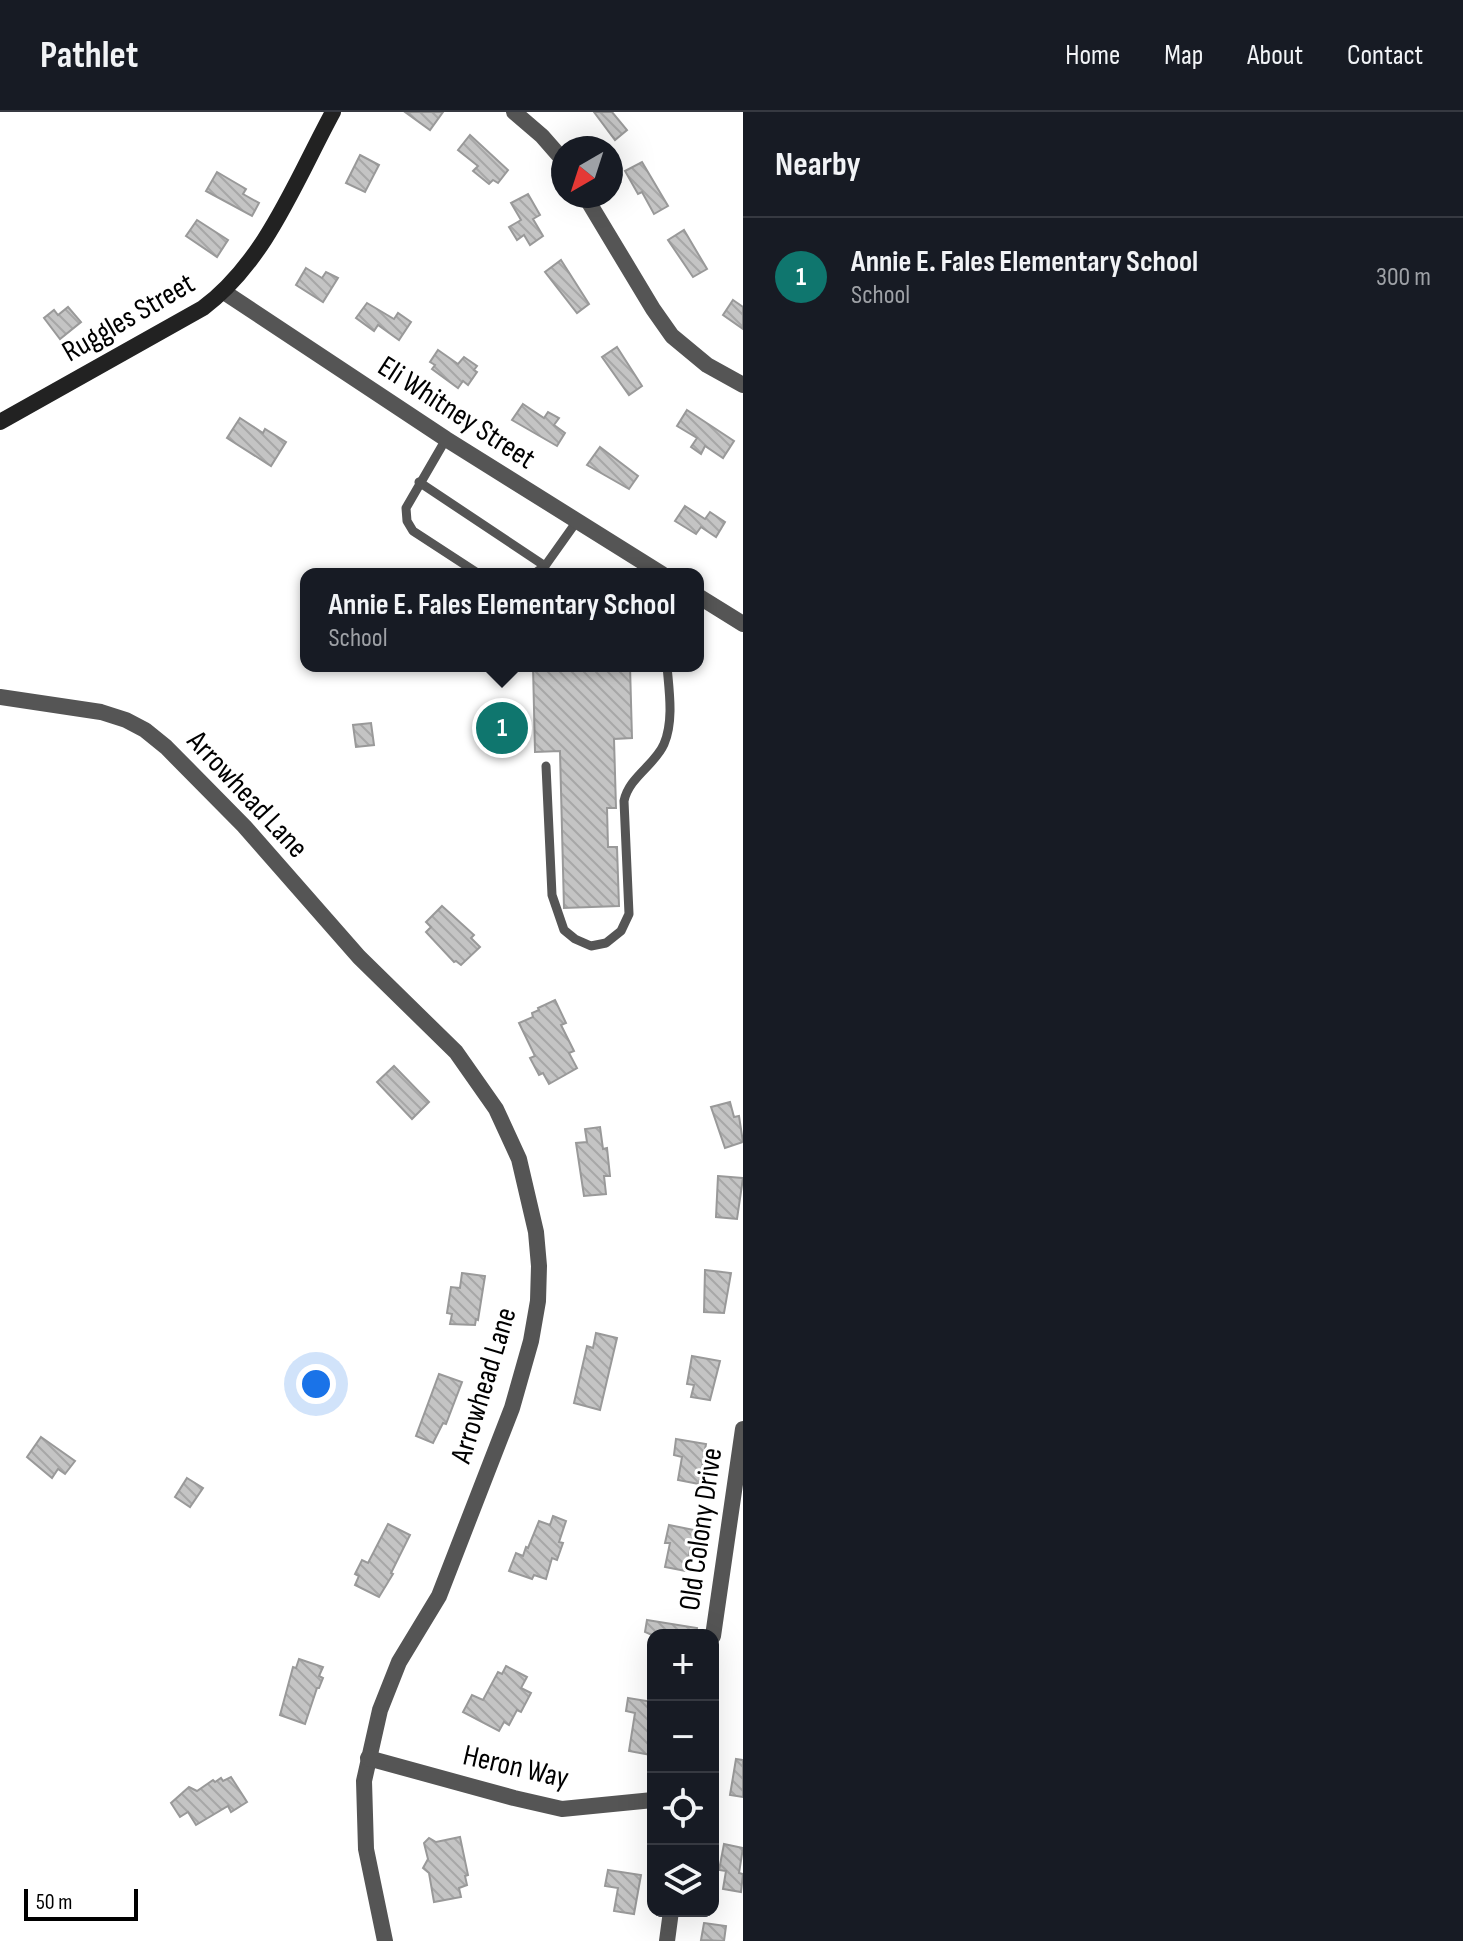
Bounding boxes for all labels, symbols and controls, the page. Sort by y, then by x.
text: Pathlet [40,33,138,78]
text: Home [1065,39,1120,72]
text: Map [1164,39,1203,72]
text: About [1247,39,1303,72]
text: Contact [1347,39,1423,72]
north arrow [551,136,623,208]
text: Nearby [775,144,861,185]
text: Annie E. Fales Elementary School [851,244,1198,280]
text: 1 [796,262,806,293]
text: 300 m [1376,262,1431,293]
street label: Ruggles Street [56,266,201,370]
text: School [851,280,910,311]
street label: Eli Whitney Street [371,349,542,477]
popup [300,568,704,672]
text: Annie E. Fales Elementary School [328,587,676,623]
text: School [328,623,388,654]
pin: 1 [476,698,528,758]
street label: Arrowhead Lane [179,723,315,866]
street label: Arrowhead Lane [443,1303,525,1468]
your location [296,1364,336,1404]
street label: Old Colony Drive [672,1445,730,1613]
map controls [647,1629,719,1917]
button: + [647,1629,719,1701]
button: − [647,1701,719,1773]
street label: Heron Way [460,1737,572,1797]
button: locate [647,1773,719,1845]
button: layers [647,1845,719,1917]
scale bar [24,1885,138,1921]
text: 50 m [36,1889,72,1916]

